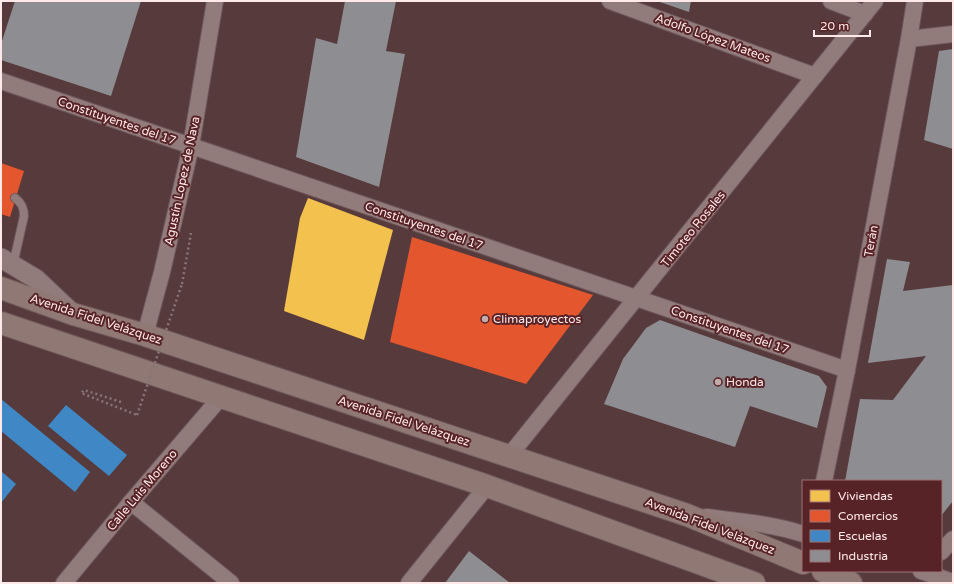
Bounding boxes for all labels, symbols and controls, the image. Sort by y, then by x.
street label: Adolfo López Mateos [654,11,773,65]
scale bar [814,12,870,38]
text: 20 m [820,19,849,33]
street label: Constituyentes del 17 [56,94,178,148]
street label: Agustín Lopez de Nava [161,115,203,247]
street label: Timoteo Rosales [658,188,728,270]
street label: Constituyentes del 17 [363,199,485,253]
street label: Terán [861,224,881,258]
street label: Avenida Fidel Velázquez [28,291,164,347]
street label: Constituyentes del 17 [669,303,791,357]
place label: Climaproyectos [493,312,582,326]
marker: Climaproyectos [480,314,490,324]
place label: Honda [726,375,764,389]
marker: Honda [713,377,723,387]
street label: Avenida Fidel Velázquez [336,393,472,449]
street label: Calle Luis Moreno [104,447,180,533]
legend [802,480,942,572]
text: Viviendas [838,489,893,503]
street label: Avenida Fidel Velázquez [643,495,777,557]
text: Comercios [838,509,898,523]
text: Escuelas [838,529,888,543]
text: Industria [838,549,888,563]

